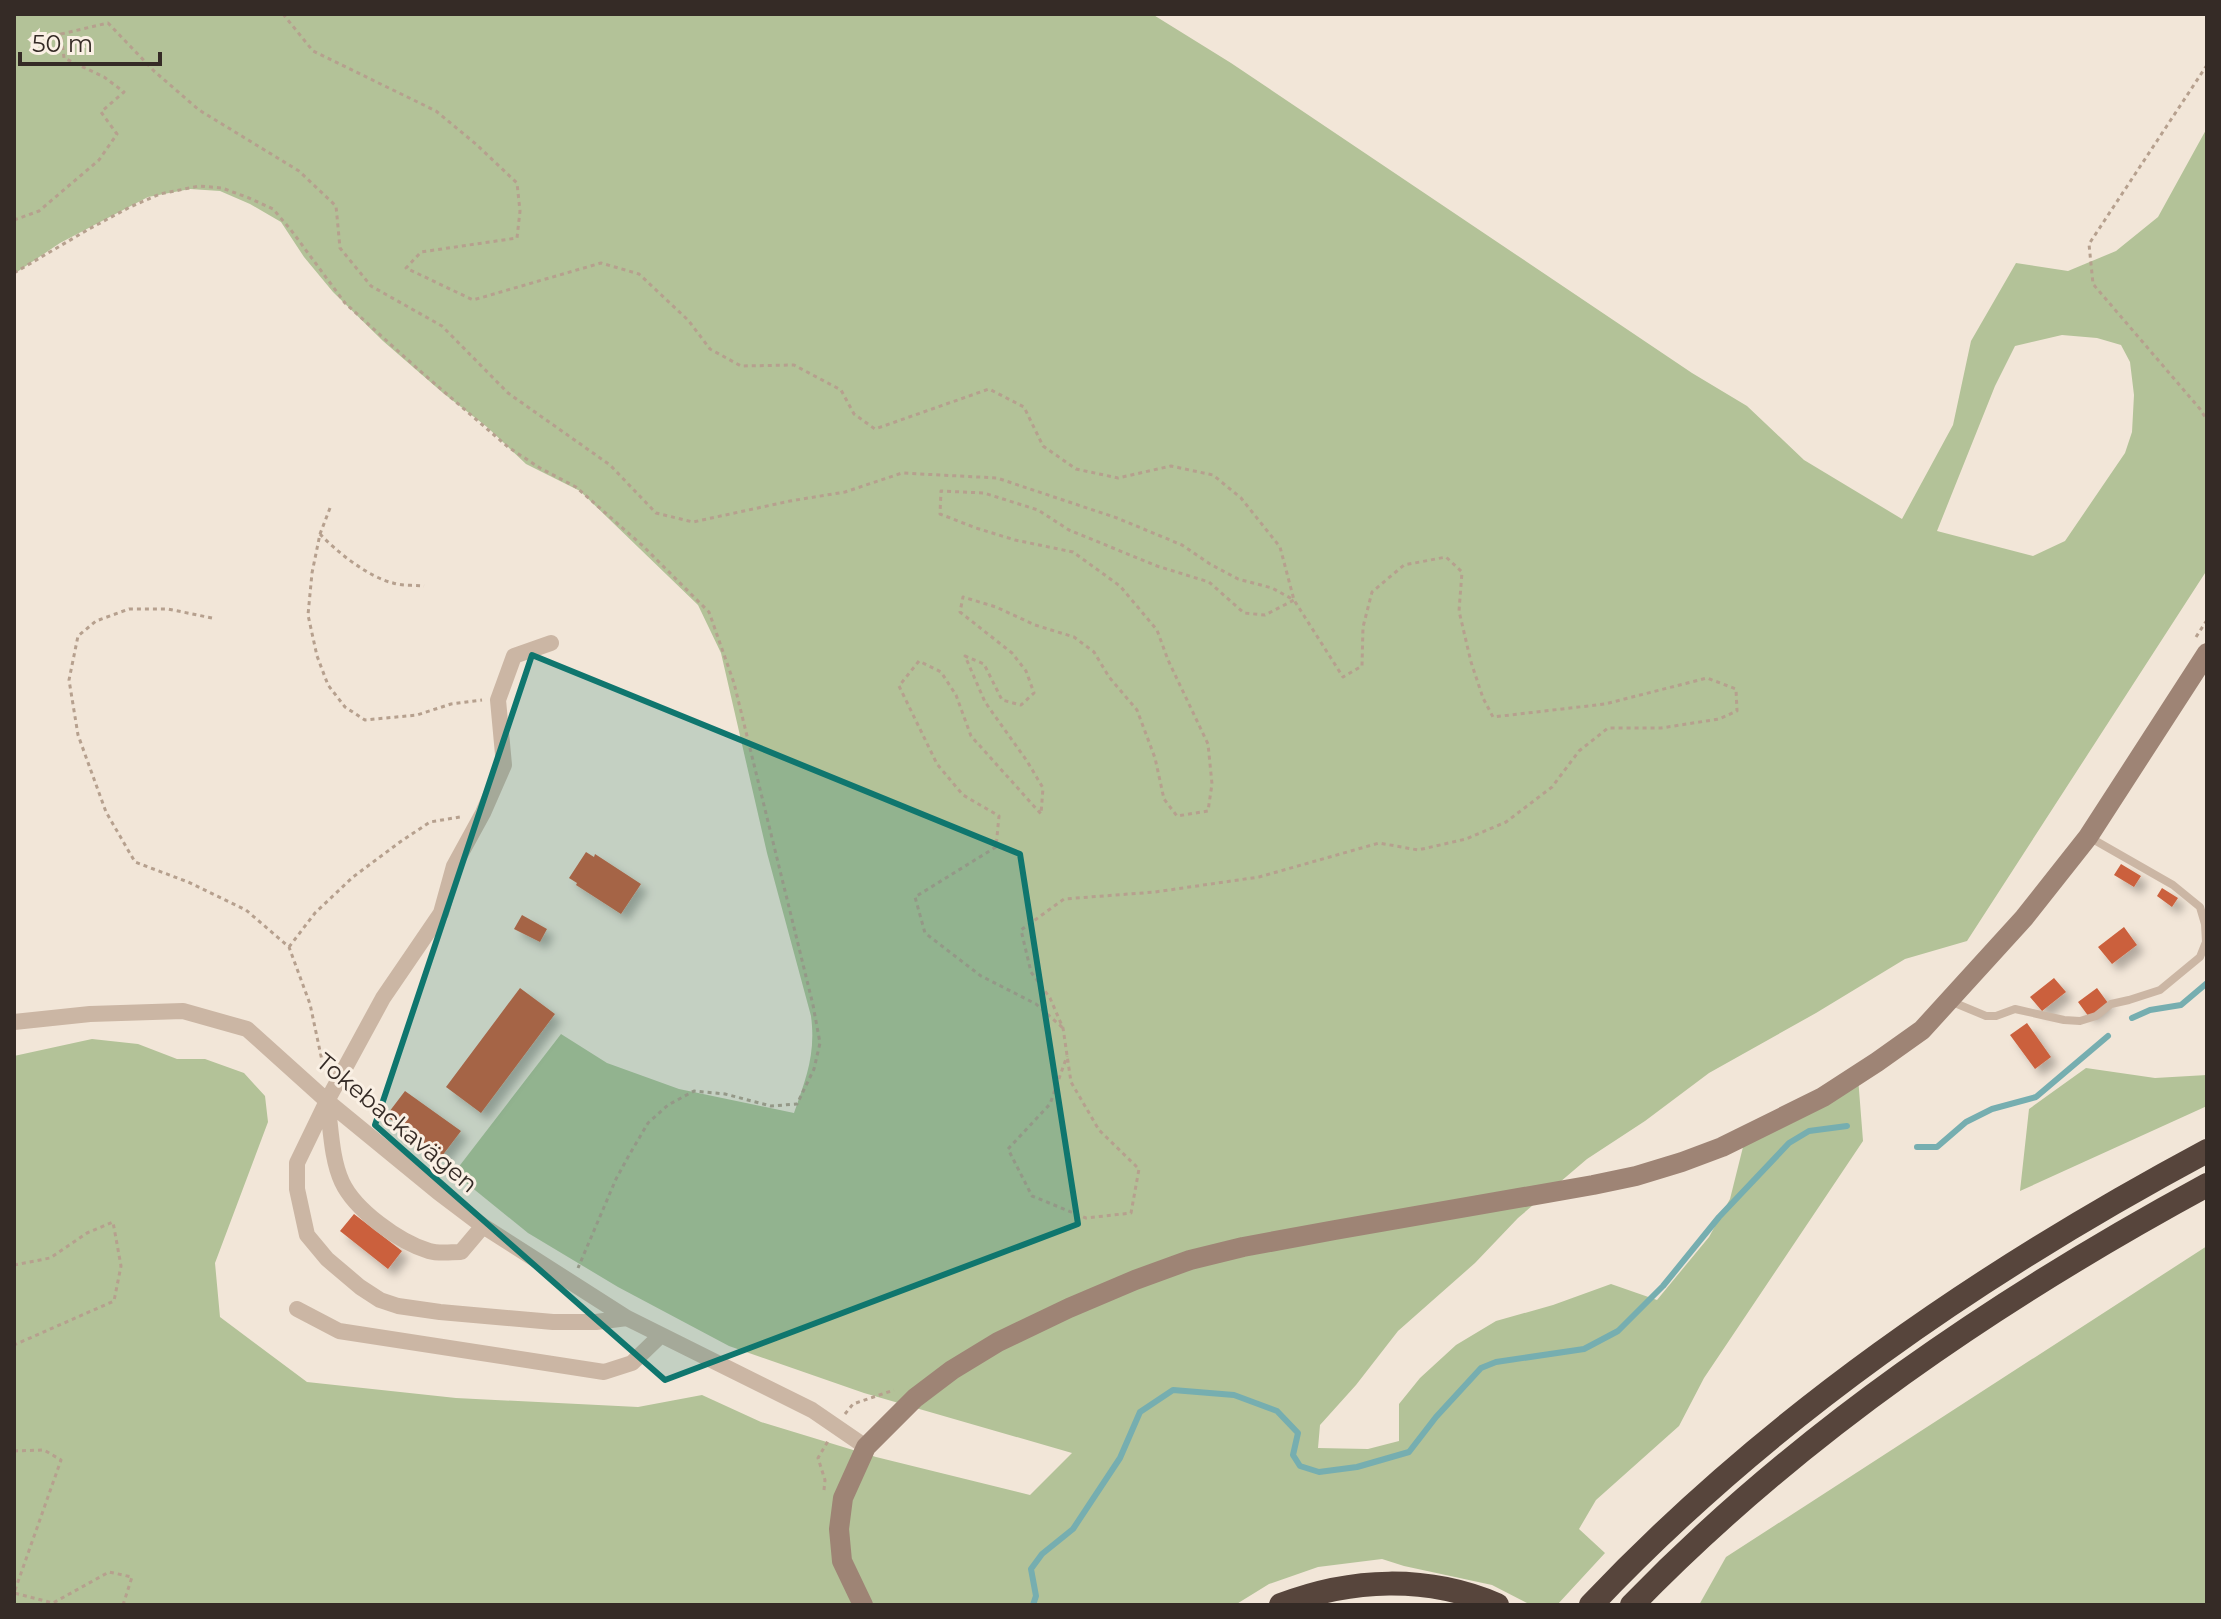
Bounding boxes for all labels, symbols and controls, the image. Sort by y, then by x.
scale bar [20,16,160,66]
text: 50 m [32,29,93,58]
street label: Tokebackavägen [311,1047,484,1198]

